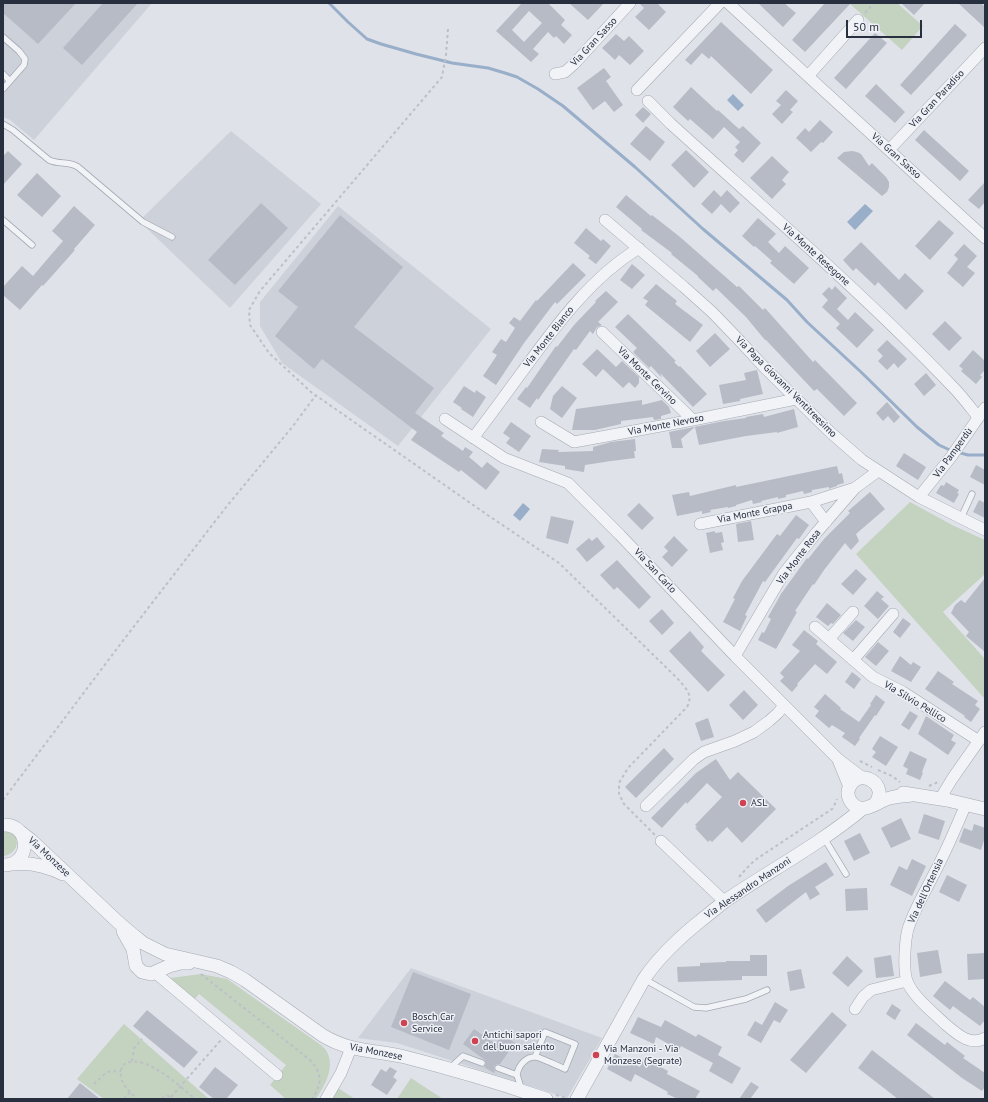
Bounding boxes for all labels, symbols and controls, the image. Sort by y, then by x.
scale bar [848,12,924,38]
street label: Via Gran Sasso [568,15,620,69]
text: 50 m [853,19,879,34]
street label: Via Gran Paradiso [907,68,967,130]
street label: Via Gran Sasso [869,131,923,181]
street label: Via Monte Resegone [780,222,852,288]
street label: Via Monte Bianco [521,304,577,370]
street label: Via Papa Giovanni Ventitreesimo [733,334,839,440]
street label: Via Monte Cervino [615,345,679,407]
street label: Via Monte Nevoso [627,412,705,438]
street label: Via Pamperdù [931,426,975,480]
street label: Via Monte Grappa [717,500,793,526]
street label: Via Monte Rosa [774,527,824,587]
street label: Via San Carlo [631,546,679,596]
street label: Via Silvio Pellico [882,679,948,725]
place label: ASL [751,797,767,809]
marker: ASL [738,798,748,808]
street label: Via Monzese [25,834,73,880]
street label: Via Alessandro Manzoni [703,855,793,921]
street label: Via dell'Ortensia [906,857,946,925]
place label: Bosch Car Service [412,1011,454,1034]
marker: Bosch Car Service [399,1018,409,1028]
place label: Antichi sapori del buon salento [483,1029,555,1052]
marker: Antichi sapori del buon salento [470,1036,480,1046]
street label: Via Monzese [349,1041,403,1063]
place label: Via Manzoni - Via Monzese (Segrate) [604,1043,682,1066]
marker: Via Manzoni - Via Monzese (Segrate) [591,1050,601,1060]

